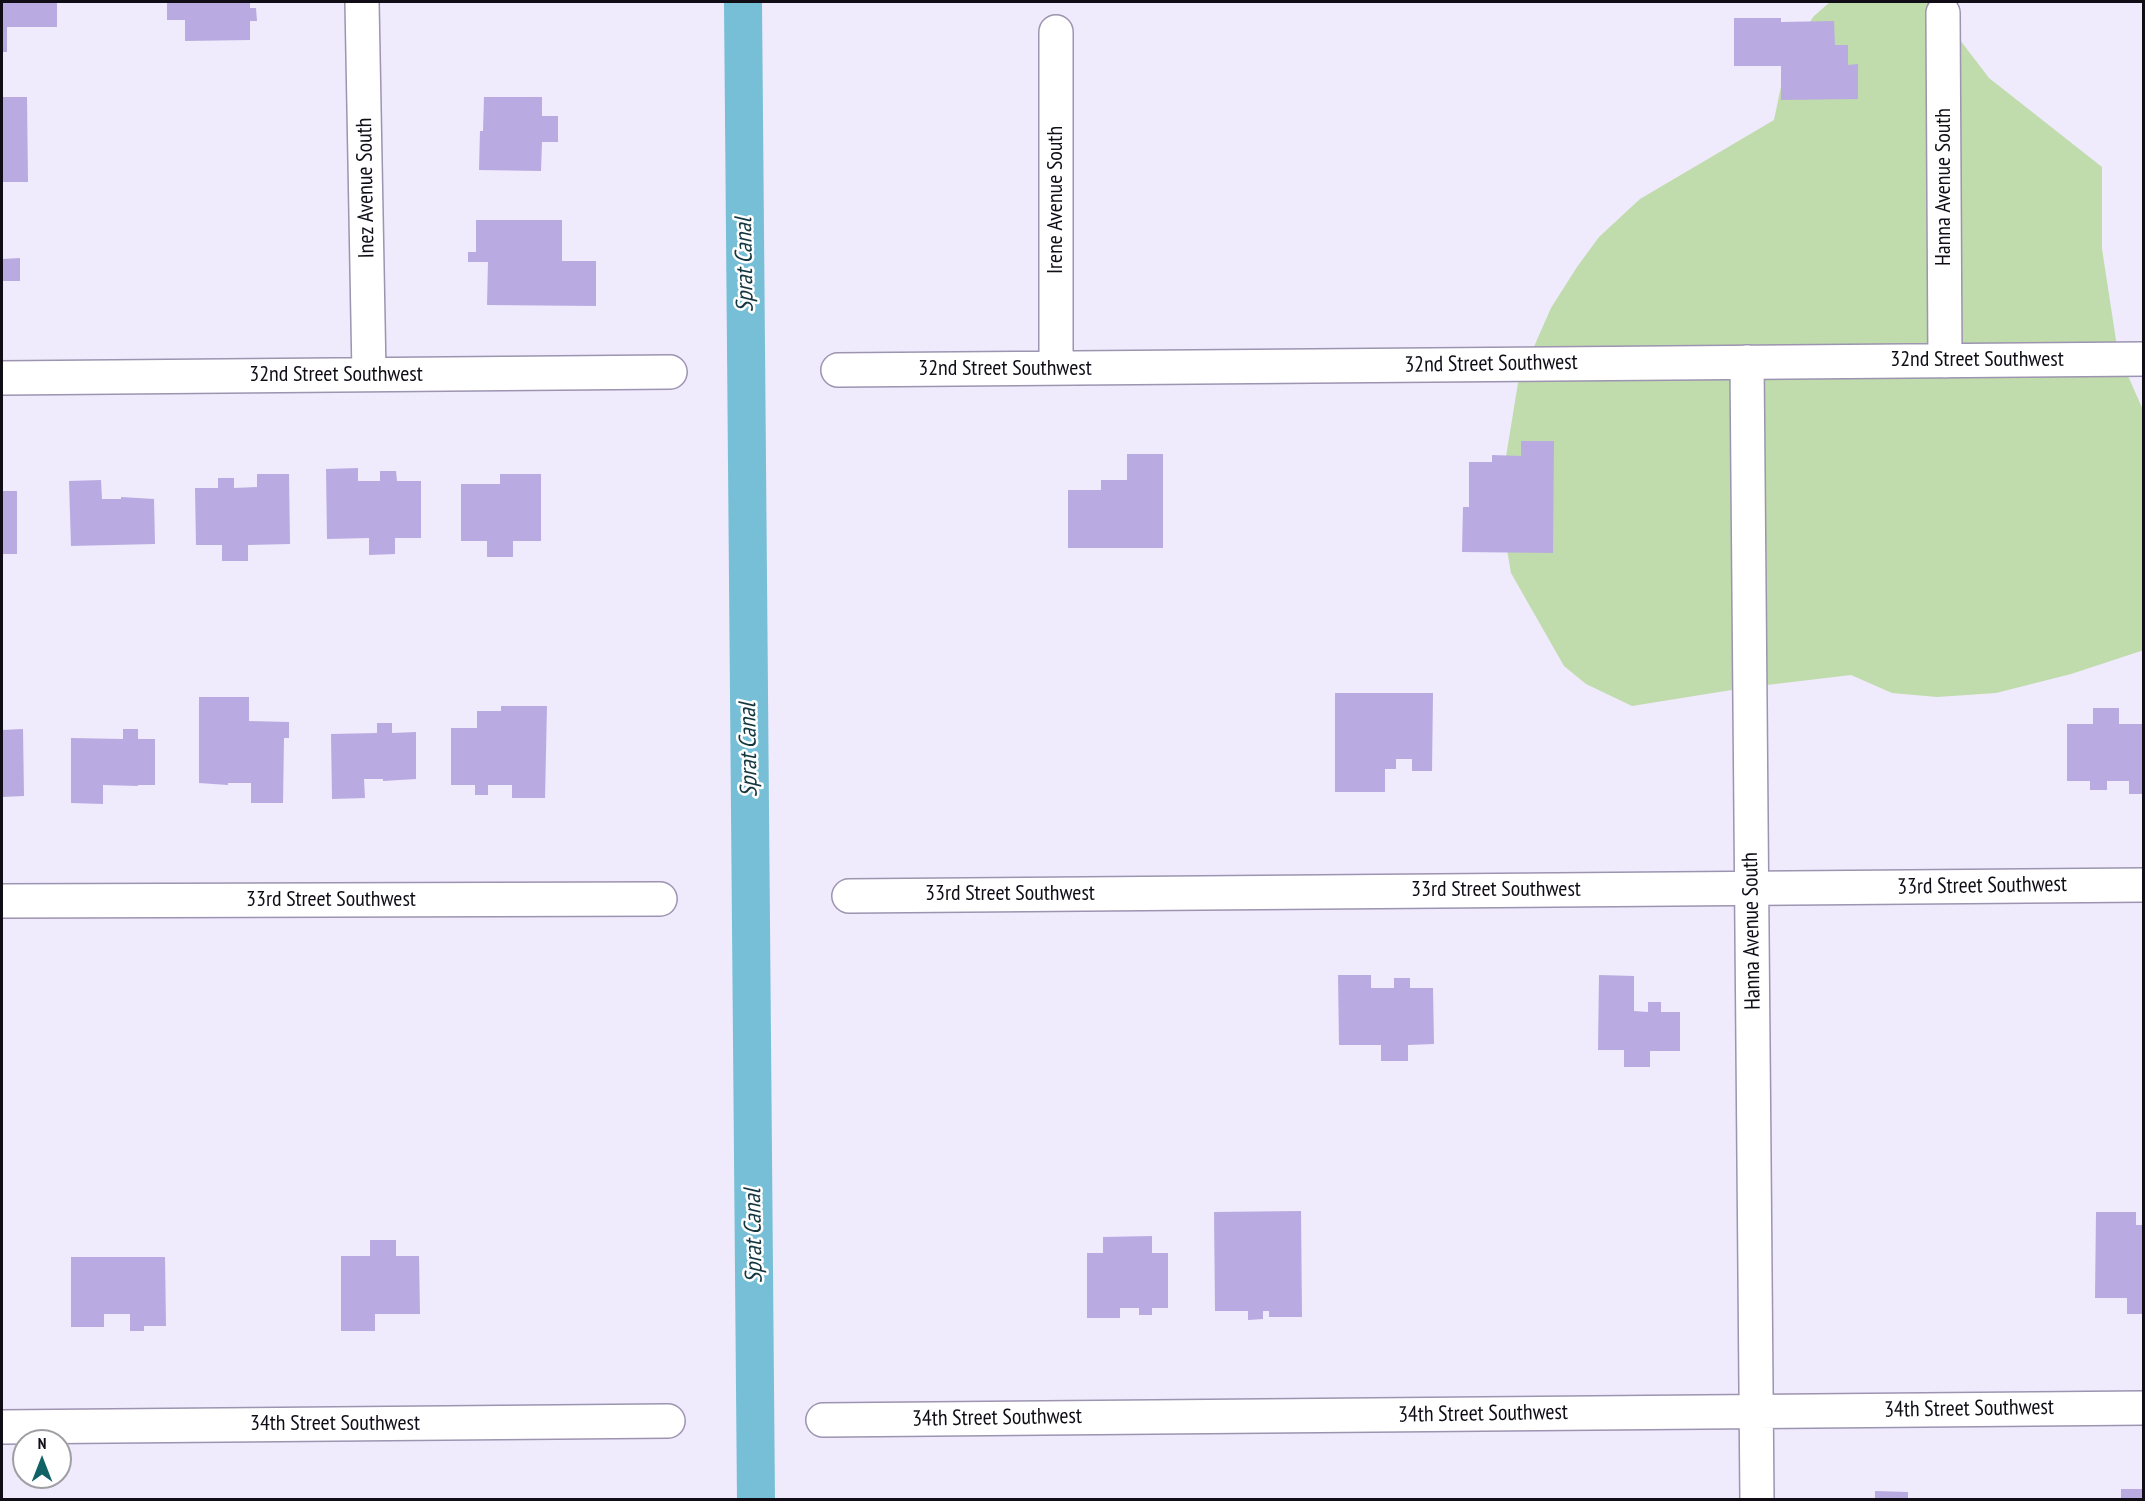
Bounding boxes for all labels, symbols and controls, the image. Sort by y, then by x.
street label: Hanna Avenue South [1931,108,1957,266]
street label: Inez Avenue South [352,117,380,259]
street label: Irene Avenue South [1043,126,1069,274]
water label: Sprat Canal [730,217,760,313]
street label: 32nd Street Southwest [1890,347,2064,373]
street label: 32nd Street Southwest [1404,349,1578,379]
street label: 32nd Street Southwest [918,356,1092,382]
street label: 32nd Street Southwest [249,362,423,388]
water label: Sprat Canal [734,702,764,798]
street label: Hanna Avenue South [1737,852,1767,1010]
street label: 33rd Street Southwest [1897,871,2067,901]
street label: 33rd Street Southwest [1411,877,1581,903]
street label: 33rd Street Southwest [925,881,1095,907]
street label: 33rd Street Southwest [246,887,416,913]
water label: Sprat Canal [739,1188,769,1284]
street label: 34th Street Southwest [1884,1394,2054,1424]
street label: 34th Street Southwest [1398,1399,1568,1429]
street label: 34th Street Southwest [912,1403,1082,1433]
street label: 34th Street Southwest [250,1411,420,1437]
north arrow [12,1429,72,1489]
text: N [38,1433,46,1453]

